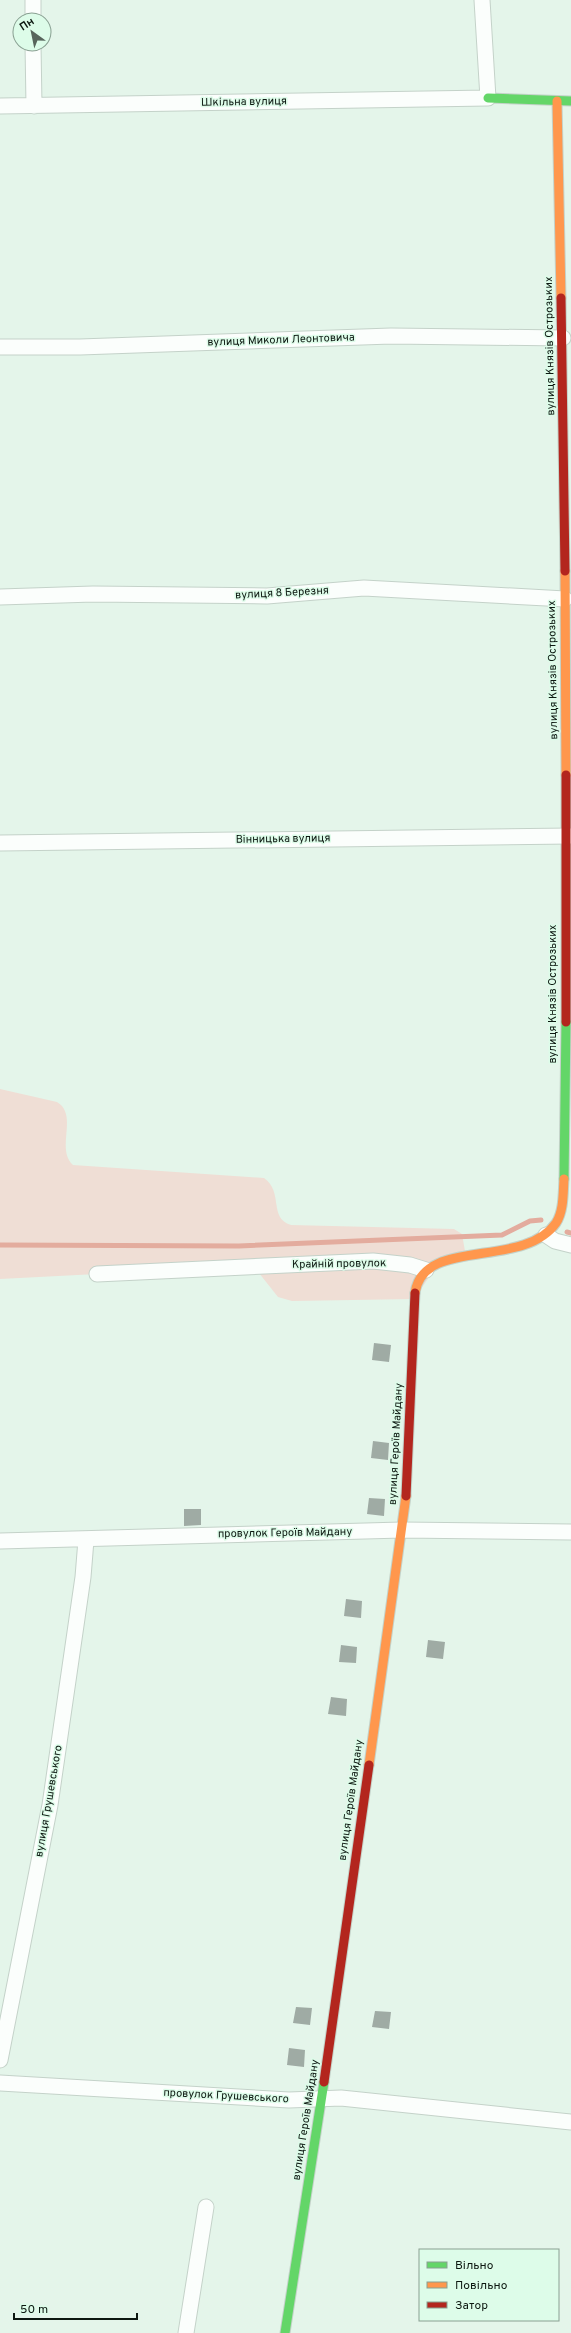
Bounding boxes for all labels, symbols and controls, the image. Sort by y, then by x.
north arrow [12,12,52,52]
text: Пн [17,15,37,34]
street label: Шкільна вулиця [201,94,287,110]
street label: вулиця Князів Острозьких [542,276,558,416]
street label: вулиця Миколи Леонтовича [207,330,355,350]
street label: вулиця 8 Березня [235,584,329,602]
street label: вулиця Князів Острозьких [545,600,561,740]
street label: Вінницька вулиця [235,831,331,847]
street label: вулиця Князів Острозьких [546,924,560,1064]
street label: Крайній провулок [292,1256,386,1272]
street label: вулиця Героїв Майдану [386,1382,406,1505]
street label: провулок Героїв Майдану [218,1525,352,1541]
street label: вулиця Героїв Майдану [336,1738,366,1862]
street label: вулиця Грушевського [32,1744,66,1858]
street label: вулиця Героїв Майдану [290,2058,323,2181]
street label: провулок Грушевського [163,2086,289,2106]
legend [419,2249,559,2321]
text: Вільно [455,2258,494,2274]
text: Повільно [455,2278,508,2294]
scale bar [14,2295,137,2321]
text: Затор [455,2298,488,2314]
text: 50 m [20,2302,48,2318]

